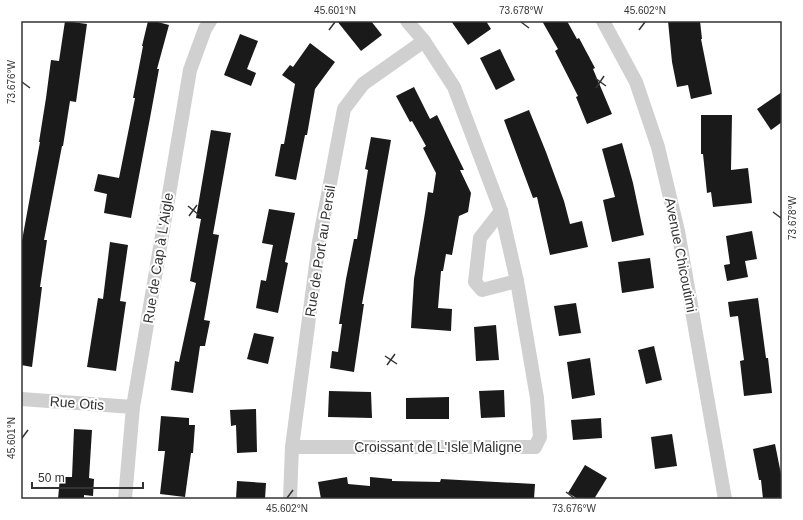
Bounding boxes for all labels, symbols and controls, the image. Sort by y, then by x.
text: 45.601°N [314,5,356,16]
text: 73.678°W [499,5,544,16]
text: 45.602°N [624,5,666,16]
text: 73.676°W [6,59,17,104]
street label: Rue de Port au Persil [302,184,338,318]
street label: Rue de Cap à L'Aigle [140,191,176,324]
text: 73.678°W [787,195,798,240]
street label: Avenue Chicoutimi [662,196,700,314]
street label: Rue Otis [49,393,105,413]
text: 45.601°N [6,417,17,459]
street label: Croissant de L'Isle Maligne [354,439,522,455]
scale bar [32,464,143,490]
text: 50 m [38,471,65,485]
text: 45.602°N [266,503,308,514]
text: 73.676°W [552,503,597,514]

